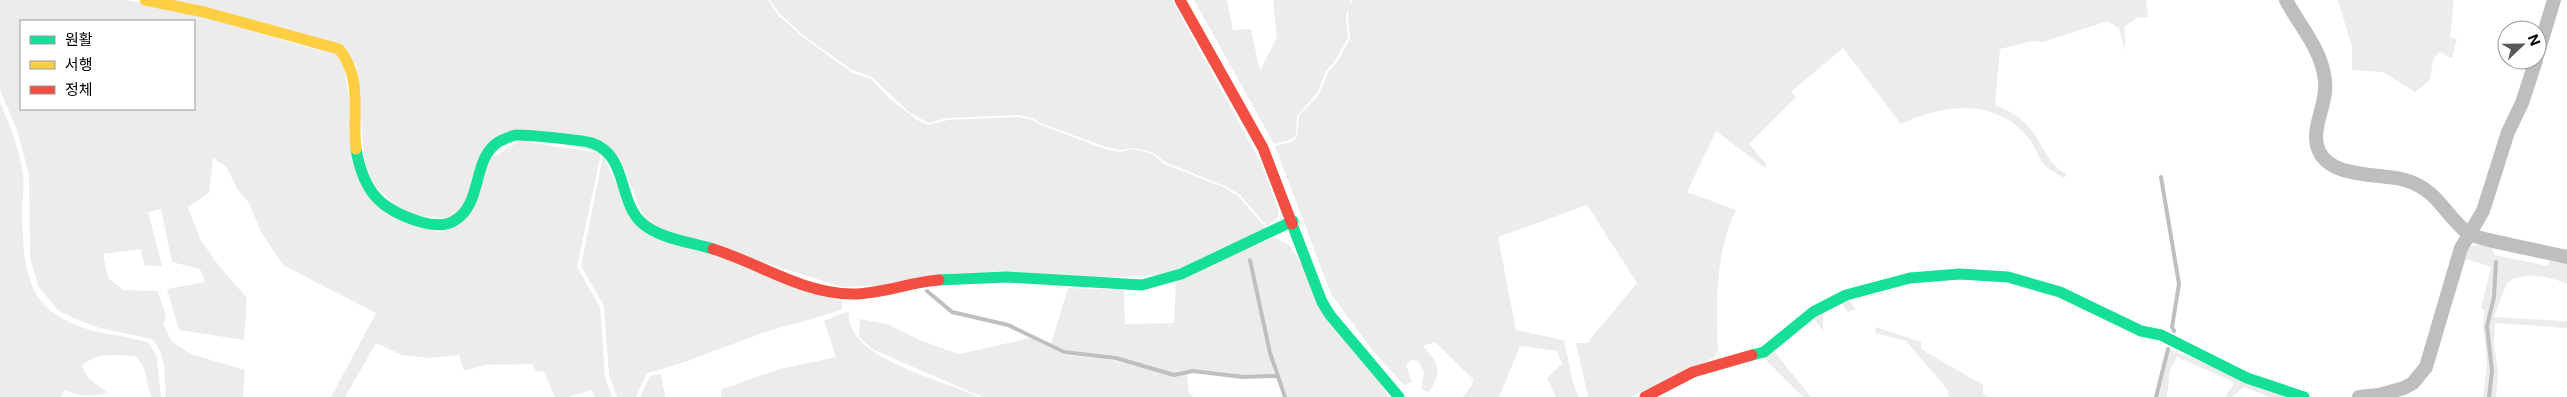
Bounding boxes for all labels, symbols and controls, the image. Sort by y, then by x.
legend [20,20,195,110]
north arrow [2497,20,2547,70]
text: 원활 [65,30,93,49]
text: N [2525,32,2544,48]
text: 서행 [65,55,93,74]
text: 정체 [65,80,93,99]

